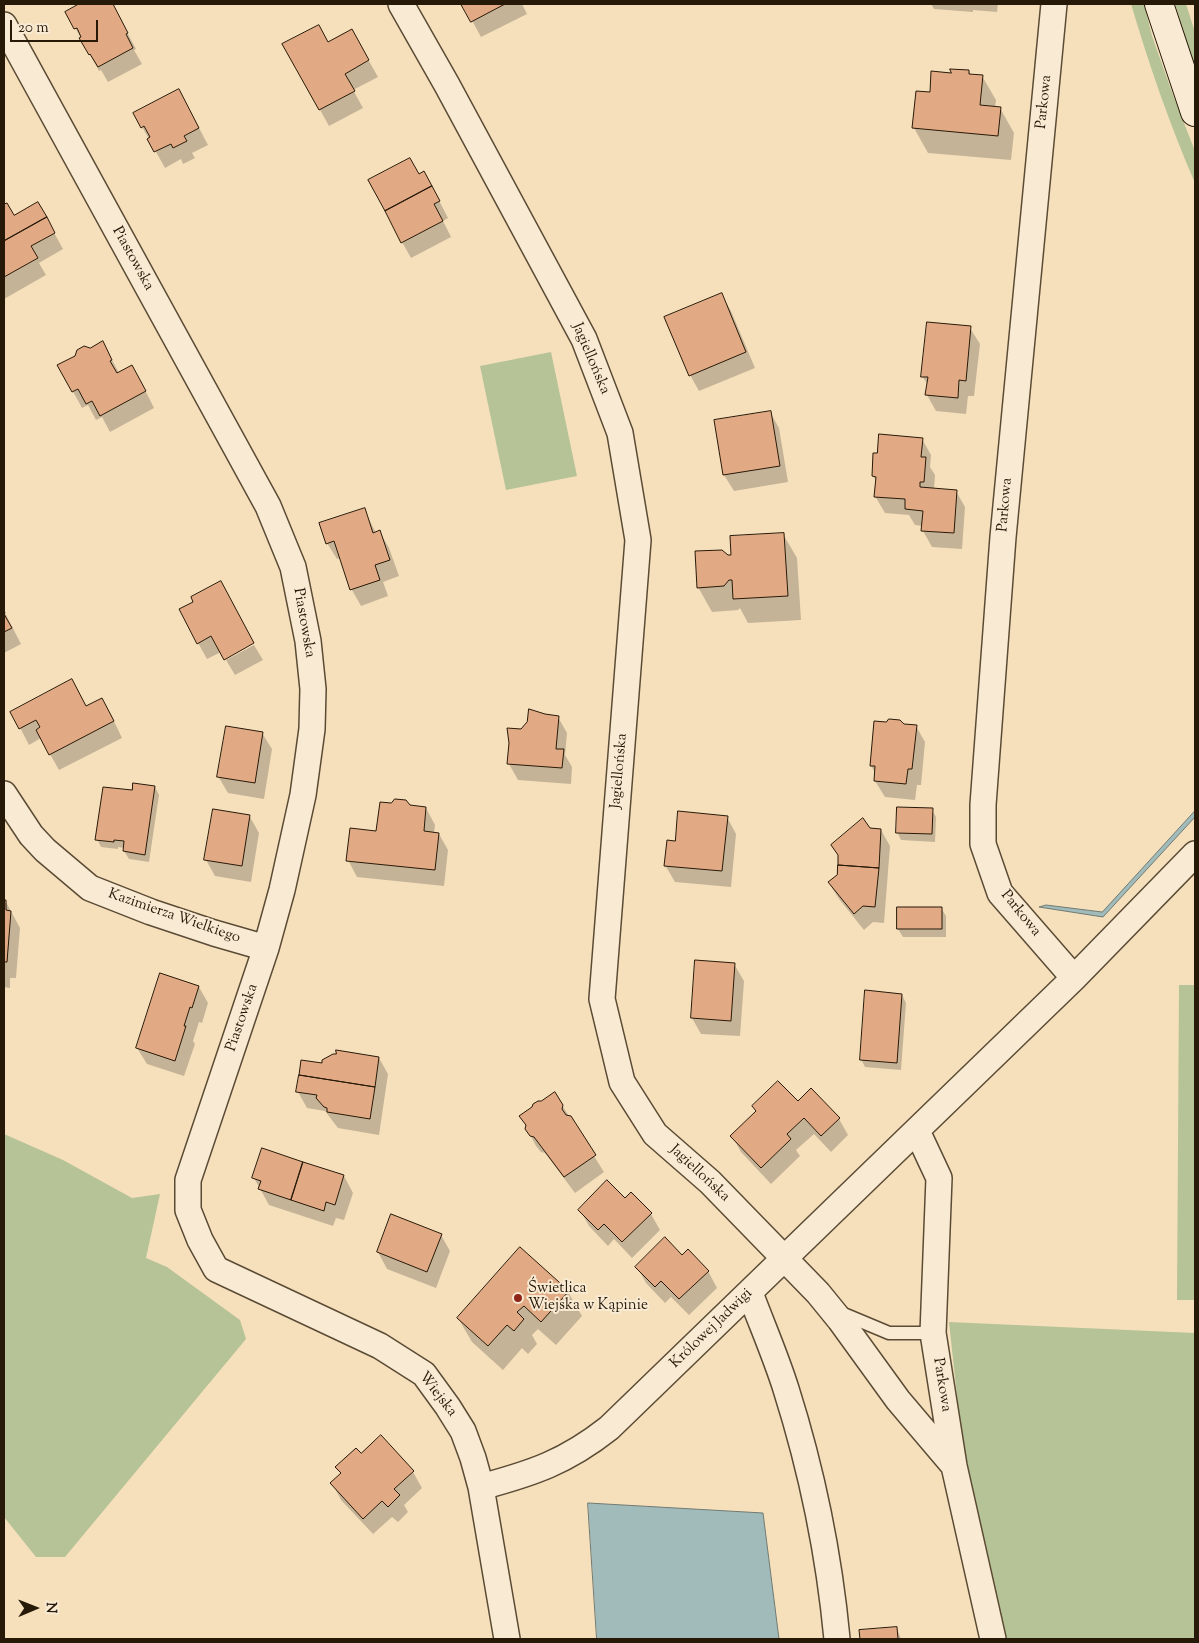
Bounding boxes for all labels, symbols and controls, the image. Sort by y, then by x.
scale bar [12,10,100,42]
text: 20 m [18,18,49,39]
street label: Parkowa [1033,74,1057,130]
street label: Piastowska [107,224,157,294]
street label: Jagiellońska [567,321,613,397]
street label: Parkowa [995,477,1017,533]
street label: Piastowska [288,587,318,659]
street label: Jagiellońska [608,732,632,810]
street label: Kazimierza Wielkiego [105,886,243,948]
street label: Parkowa [996,887,1044,941]
street label: Piastowska [223,982,263,1054]
street label: Jagiellońska [665,1142,733,1206]
place label: Świetlica Wiejska w Kąpinie [528,1280,648,1315]
street label: Królowej Jadwigi [667,1285,757,1373]
marker: Świetlica Wiejska w Kąpinie [512,1292,524,1304]
street label: Parkowa [928,1357,954,1413]
street label: Wiejska [414,1369,460,1421]
north arrow [10,1583,60,1633]
text: N [40,1602,60,1614]

